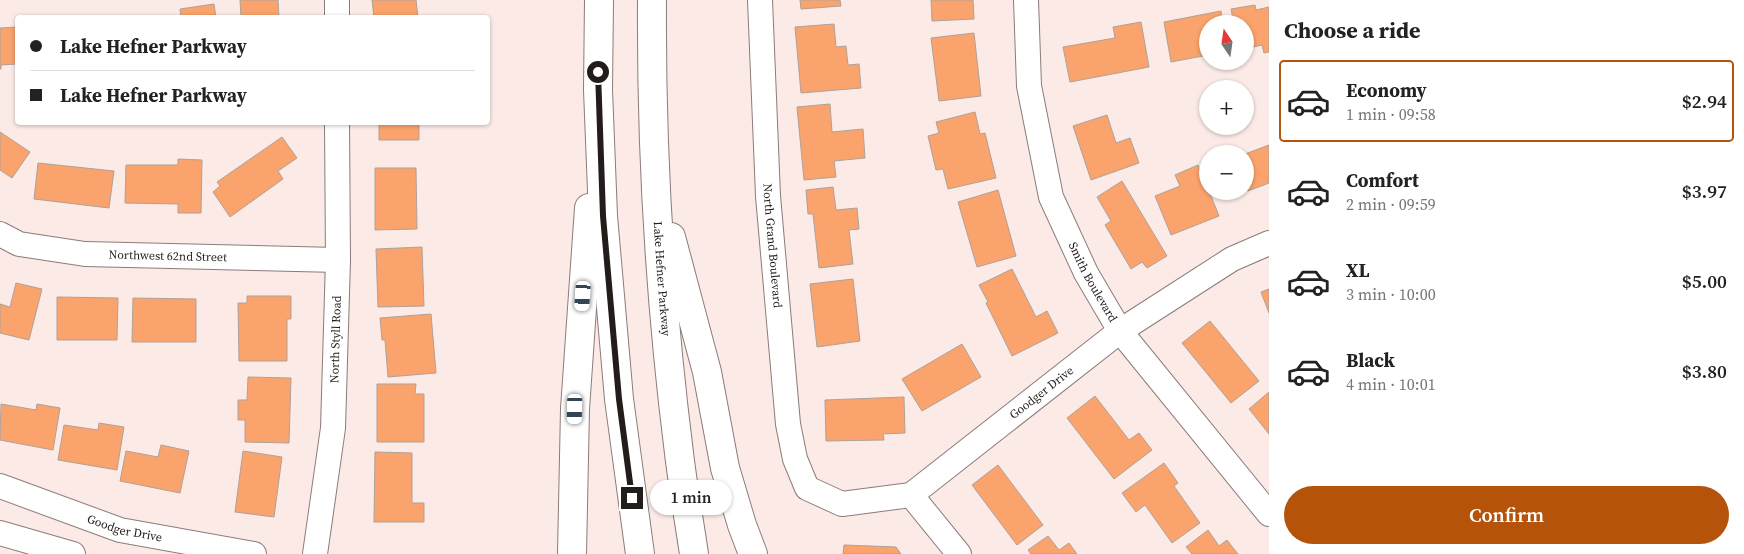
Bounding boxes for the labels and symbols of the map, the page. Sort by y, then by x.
north arrow [1199,15,1254,70]
route start [587,61,609,83]
street label: North Grand Boulevard [759,183,786,309]
street label: Lake Hefner Parkway [650,221,674,338]
street label: Smith Boulevard [1065,239,1121,325]
street label: Northwest 62nd Street [108,247,227,265]
car [574,281,591,311]
street label: North Styll Road [326,295,345,383]
street label: Goodger Drive [1006,363,1077,423]
car [567,394,582,424]
callout: 1 min [650,480,732,516]
route end [621,487,643,509]
street label: Goodger Drive [85,511,163,545]

